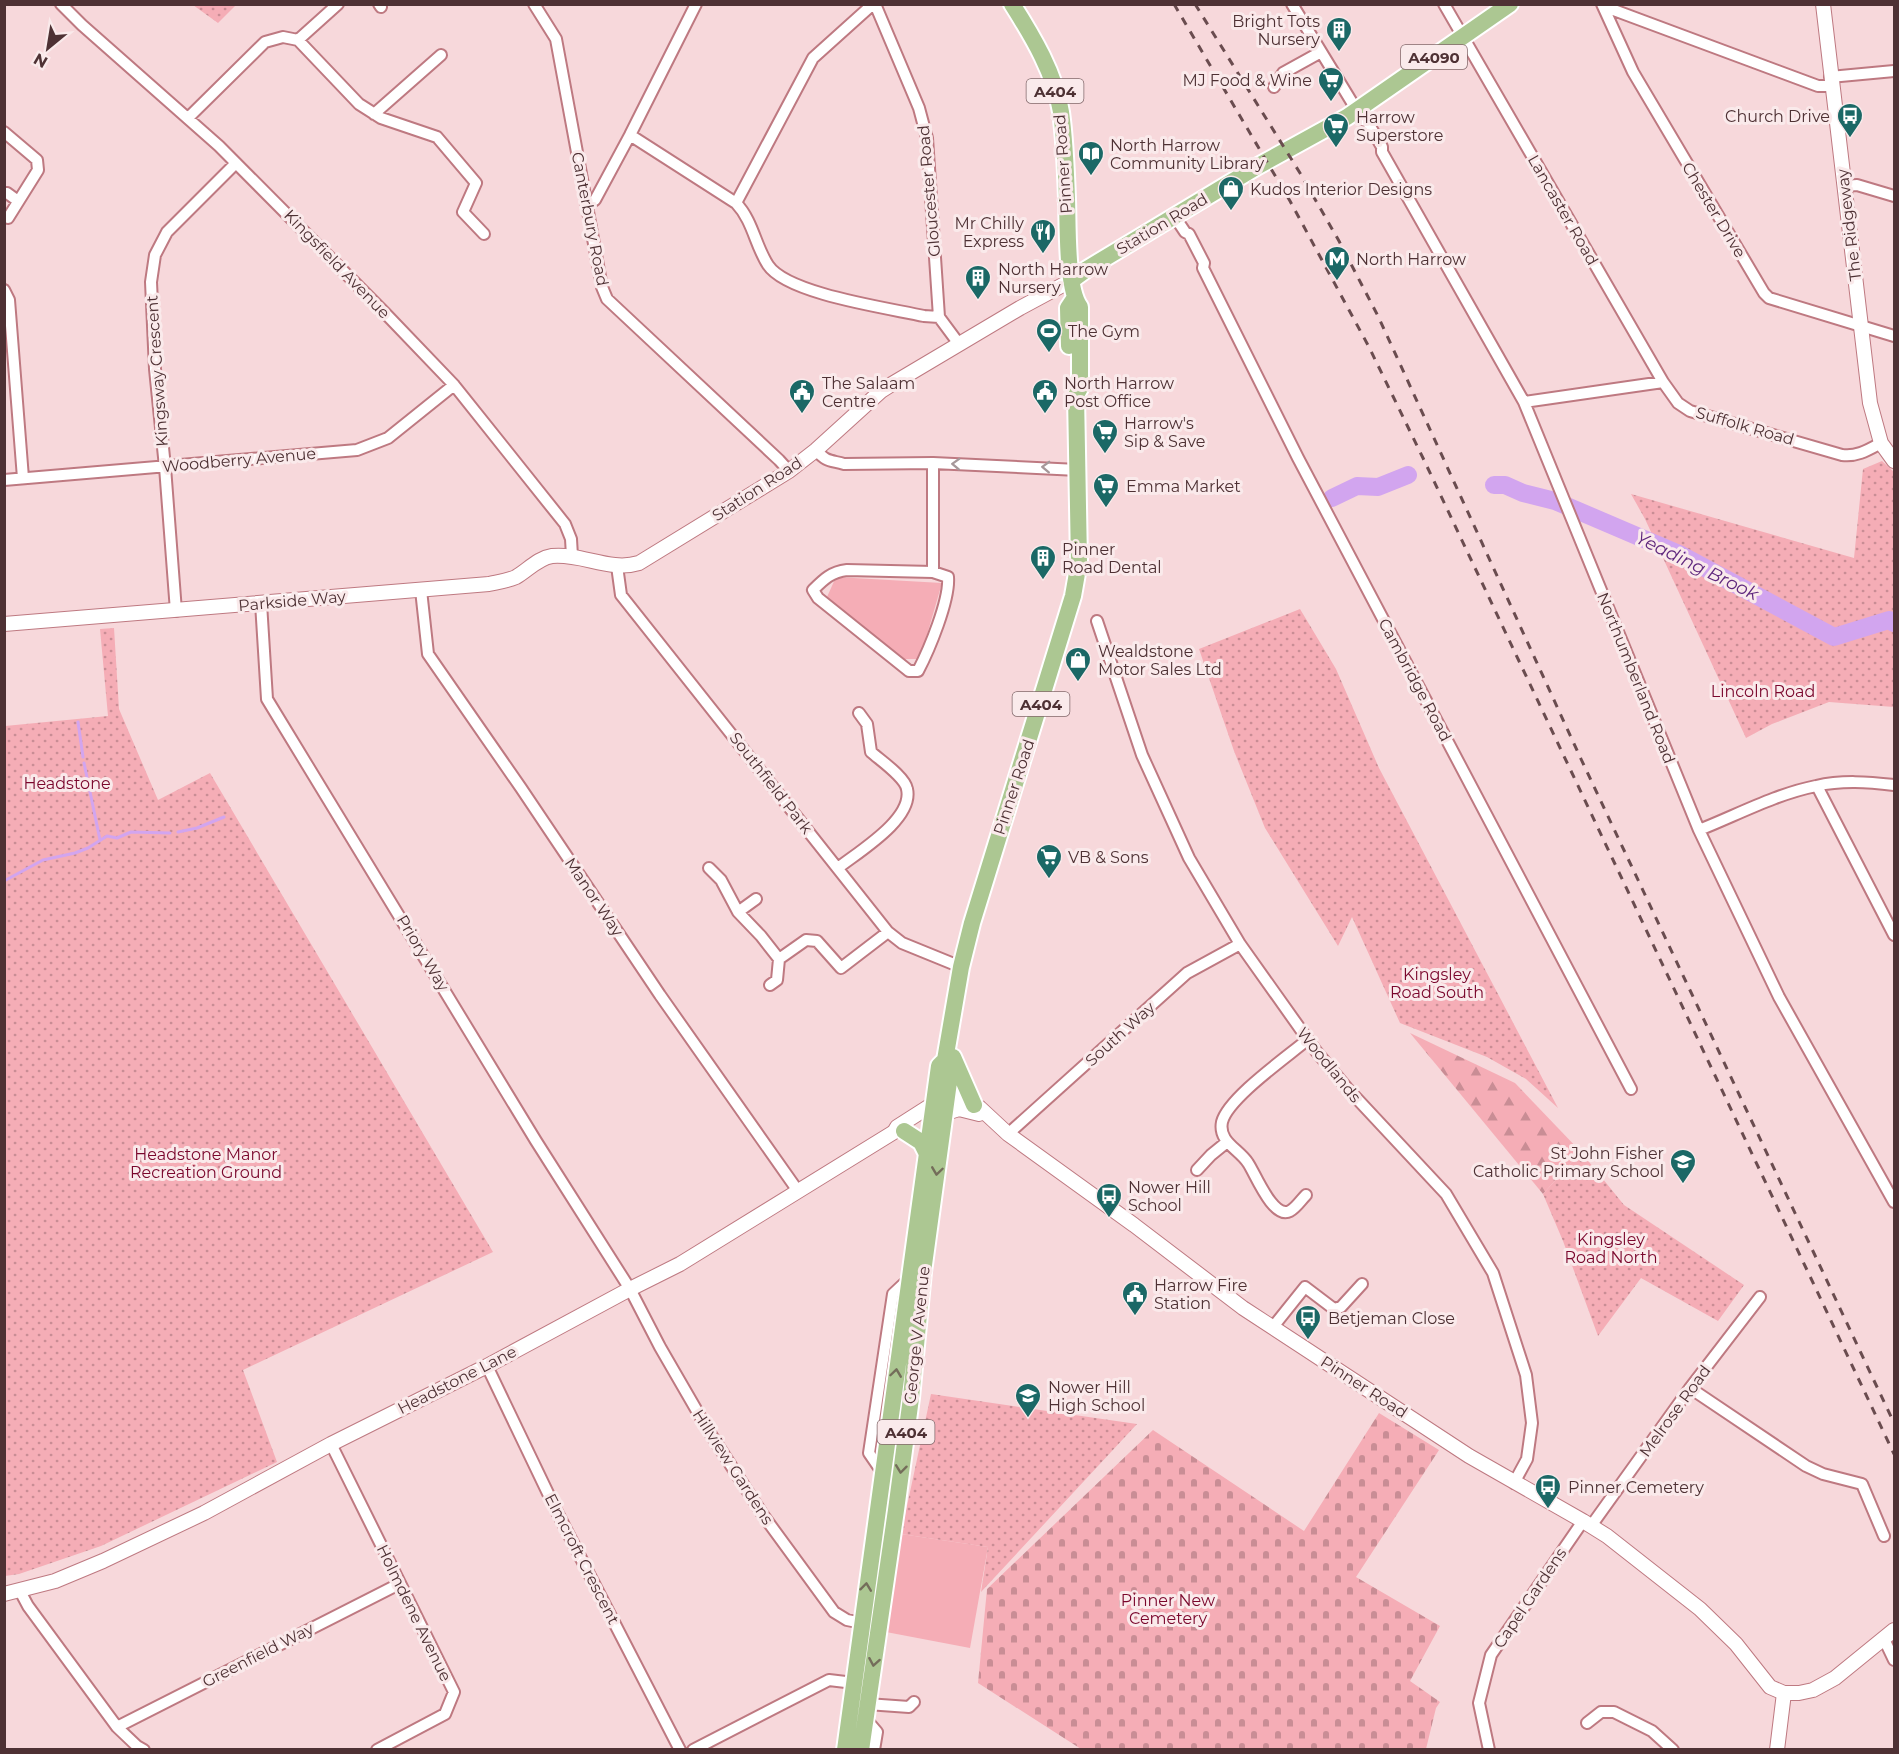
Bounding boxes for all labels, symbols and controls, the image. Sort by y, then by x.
place label: Bright Tots Nursery [1232,12,1320,49]
building icon: Bright Tots Nursery [1324,15,1354,53]
north arrow [18,18,78,78]
road number: A4090 [1401,45,1467,69]
text: N [30,49,51,72]
supermarket icon: MJ Food & Wine [1316,65,1346,103]
place label: MJ Food & Wine [1182,71,1312,90]
road number: A404 [1026,79,1084,103]
bus stop icon: Church Drive [1835,101,1865,139]
place label: Church Drive [1725,107,1830,126]
place label: Harrow Superstore [1356,108,1443,145]
supermarket icon: Harrow Superstore [1321,111,1351,149]
street label: Pinner Road [1050,114,1076,214]
street label: Gloucester Road [914,124,944,258]
place label: North Harrow Community Library [1110,136,1265,173]
library icon: North Harrow Community Library [1076,139,1106,177]
street label: Canterbury Road [568,150,612,288]
street label: Lancaster Road [1524,151,1602,269]
street label: Chester Drive [1678,159,1750,261]
street label: The Ridgeway [1833,168,1865,282]
shop icon: Kudos Interior Designs [1216,174,1246,212]
place label: Kudos Interior Designs [1250,180,1432,199]
street label: Station Road [1113,189,1211,259]
street label: Kingsfield Avenue [280,205,394,323]
place label: Mr Chilly Express [954,214,1024,251]
restaurant icon: Mr Chilly Express [1028,217,1058,255]
metro station icon: North Harrow [1322,244,1352,282]
place label: North Harrow [1356,250,1466,269]
place label: North Harrow Nursery [998,260,1108,297]
building icon: North Harrow Nursery [963,263,993,301]
street label: Kingsway Crescent [142,294,172,447]
sports icon: The Gym [1034,316,1064,354]
place label: The Gym [1068,322,1140,341]
place label: The Salaam Centre [822,374,915,411]
place label: North Harrow Post Office [1064,374,1174,411]
public building icon: The Salaam Centre [787,377,817,415]
public building icon: North Harrow Post Office [1030,377,1060,415]
street label: Suffolk Road [1694,403,1796,449]
place label: Harrow's Sip & Save [1124,414,1205,451]
supermarket icon: Harrow's Sip & Save [1090,417,1120,455]
street label: Woodberry Avenue [161,444,317,476]
street label: Station Road [709,453,805,525]
one-way arrow [951,458,960,470]
one-way arrow [1042,461,1051,473]
supermarket icon: Emma Market [1091,471,1121,509]
place label: Emma Market [1126,477,1241,496]
water label: Yeading Brook [1632,527,1763,606]
place label: Pinner Road Dental [1062,540,1162,577]
building icon: Pinner Road Dental [1028,543,1058,581]
street label: Parkside Way [237,587,347,615]
street label: Northumberland Road [1593,590,1679,766]
street label: Cambridge Road [1375,615,1455,745]
place label: Wealdstone Motor Sales Ltd [1098,642,1222,679]
shop icon: Wealdstone Motor Sales Ltd [1063,645,1093,683]
park label: Lincoln Road [1711,682,1815,701]
road number: A404 [1012,692,1070,716]
street label: Southfield Park [726,729,817,838]
street label: Pinner Road [990,737,1038,837]
park label: Headstone [23,774,111,793]
supermarket icon: VB & Sons [1034,842,1064,880]
place label: VB & Sons [1068,848,1149,867]
street label: Manor Way [561,854,627,940]
street label: Priory Way [393,911,453,995]
park label: Kingsley Road South [1390,965,1484,1002]
street label: South Way [1081,998,1159,1070]
street label: Woodlands [1293,1024,1365,1106]
place label: St John Fisher Catholic Primary School [1473,1144,1664,1181]
park label: Headstone Manor Recreation Ground [130,1145,282,1182]
school or university icon: St John Fisher Catholic Primary School [1668,1147,1698,1185]
one-way arrow [931,1166,943,1175]
place label: Nower Hill School [1128,1178,1211,1215]
bus stop icon: Nower Hill School [1094,1181,1124,1219]
park label: Kingsley Road North [1564,1230,1658,1267]
street label: George V Avenue [900,1265,934,1405]
place label: Harrow Fire Station [1154,1276,1247,1313]
public building icon: Harrow Fire Station [1120,1279,1150,1317]
bus stop icon: Betjeman Close [1293,1303,1323,1341]
place label: Betjeman Close [1328,1309,1455,1328]
street label: Headstone Lane [394,1342,520,1418]
street label: Pinner Road [1317,1352,1411,1422]
street label: Melrose Road [1635,1361,1715,1461]
one-way arrow [890,1369,902,1378]
place label: Nower Hill High School [1048,1378,1145,1415]
school or university icon: Nower Hill High School [1013,1381,1043,1419]
street label: Hillview Gardens [689,1406,778,1528]
road number: A404 [878,1420,934,1444]
one-way arrow [896,1464,908,1473]
bus stop icon: Pinner Cemetery [1533,1472,1563,1510]
place label: Pinner Cemetery [1568,1478,1704,1497]
street label: Elmcroft Crescent [541,1490,623,1628]
street label: Holmdene Avenue [373,1541,455,1685]
street label: Capel Gardens [1489,1544,1571,1652]
one-way arrow [860,1583,872,1592]
park label: Pinner New Cemetery [1121,1591,1215,1628]
street label: Greenfield Way [199,1619,317,1691]
one-way arrow [868,1656,881,1666]

